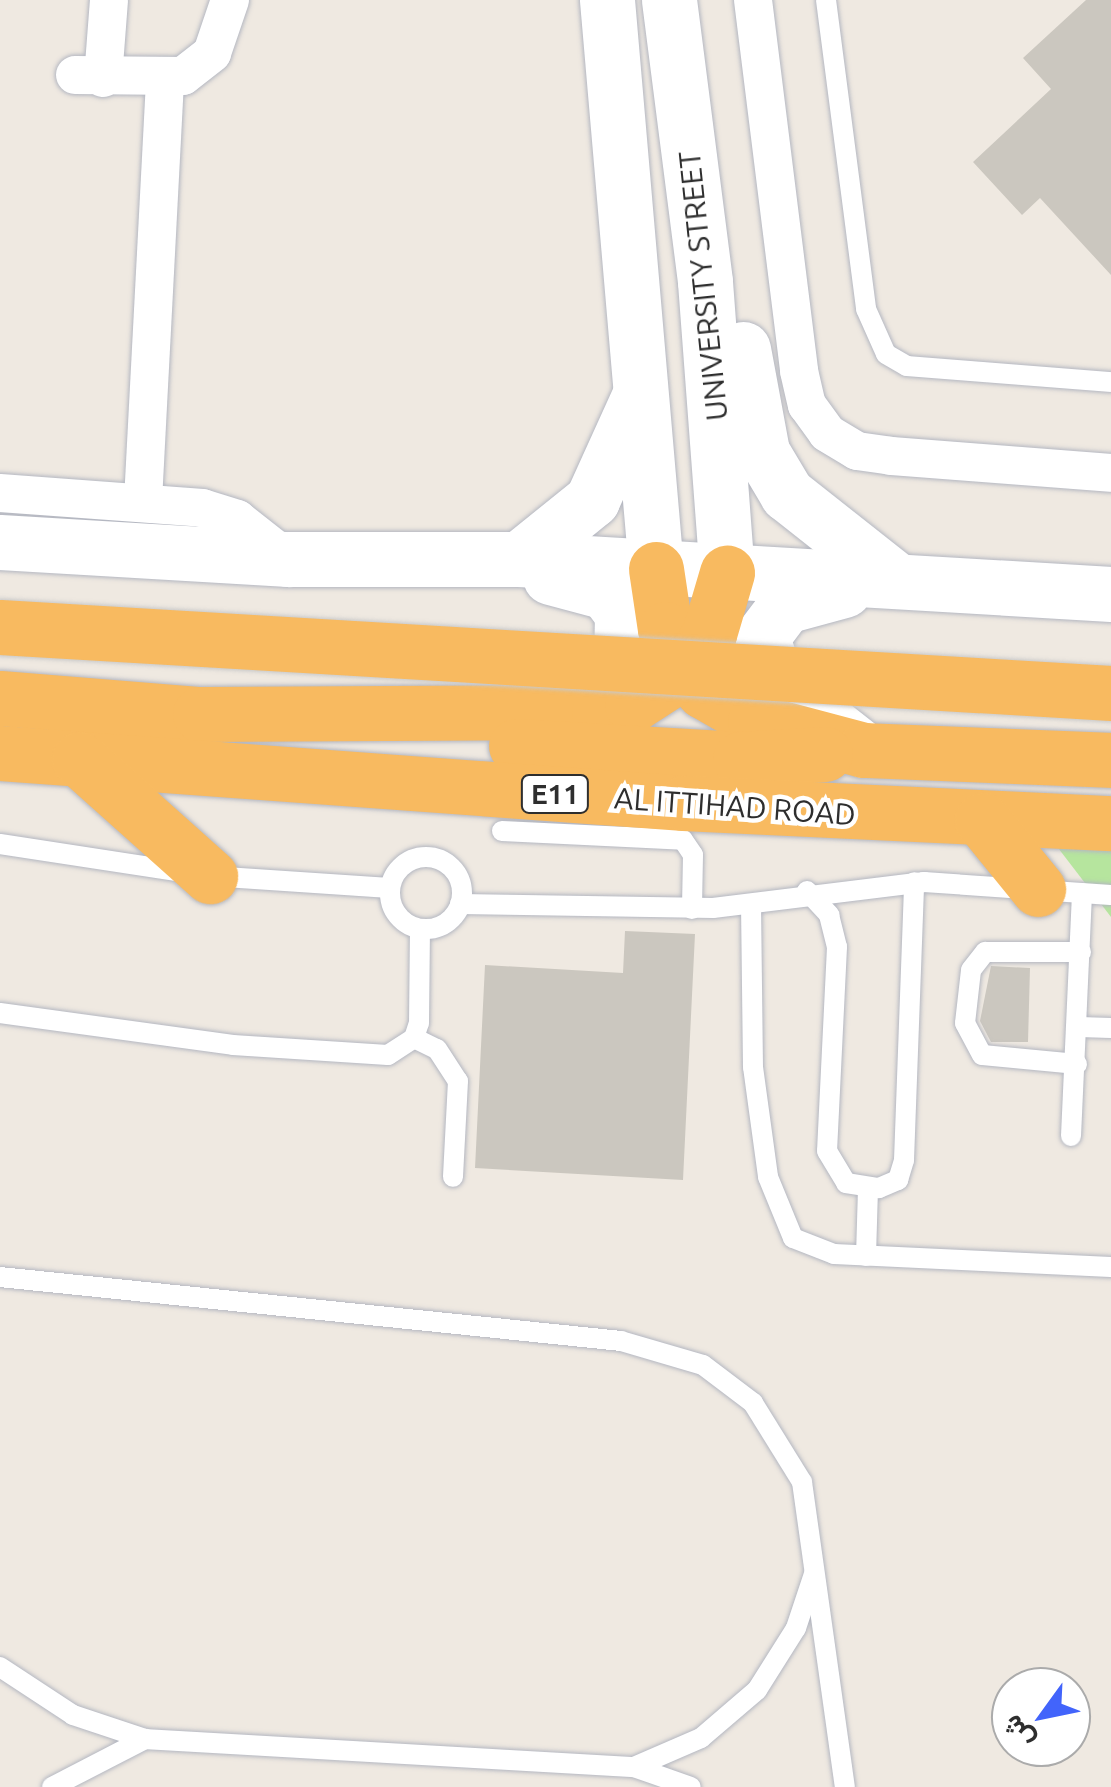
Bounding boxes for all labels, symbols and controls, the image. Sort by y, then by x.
street label: UNIVERSITY STREET [671,149,735,423]
road number: E11 [520,771,590,817]
street label: AL ITTIHAD ROAD [613,780,857,832]
north arrow [991,1667,1091,1767]
text: ش [995,1710,1039,1755]

